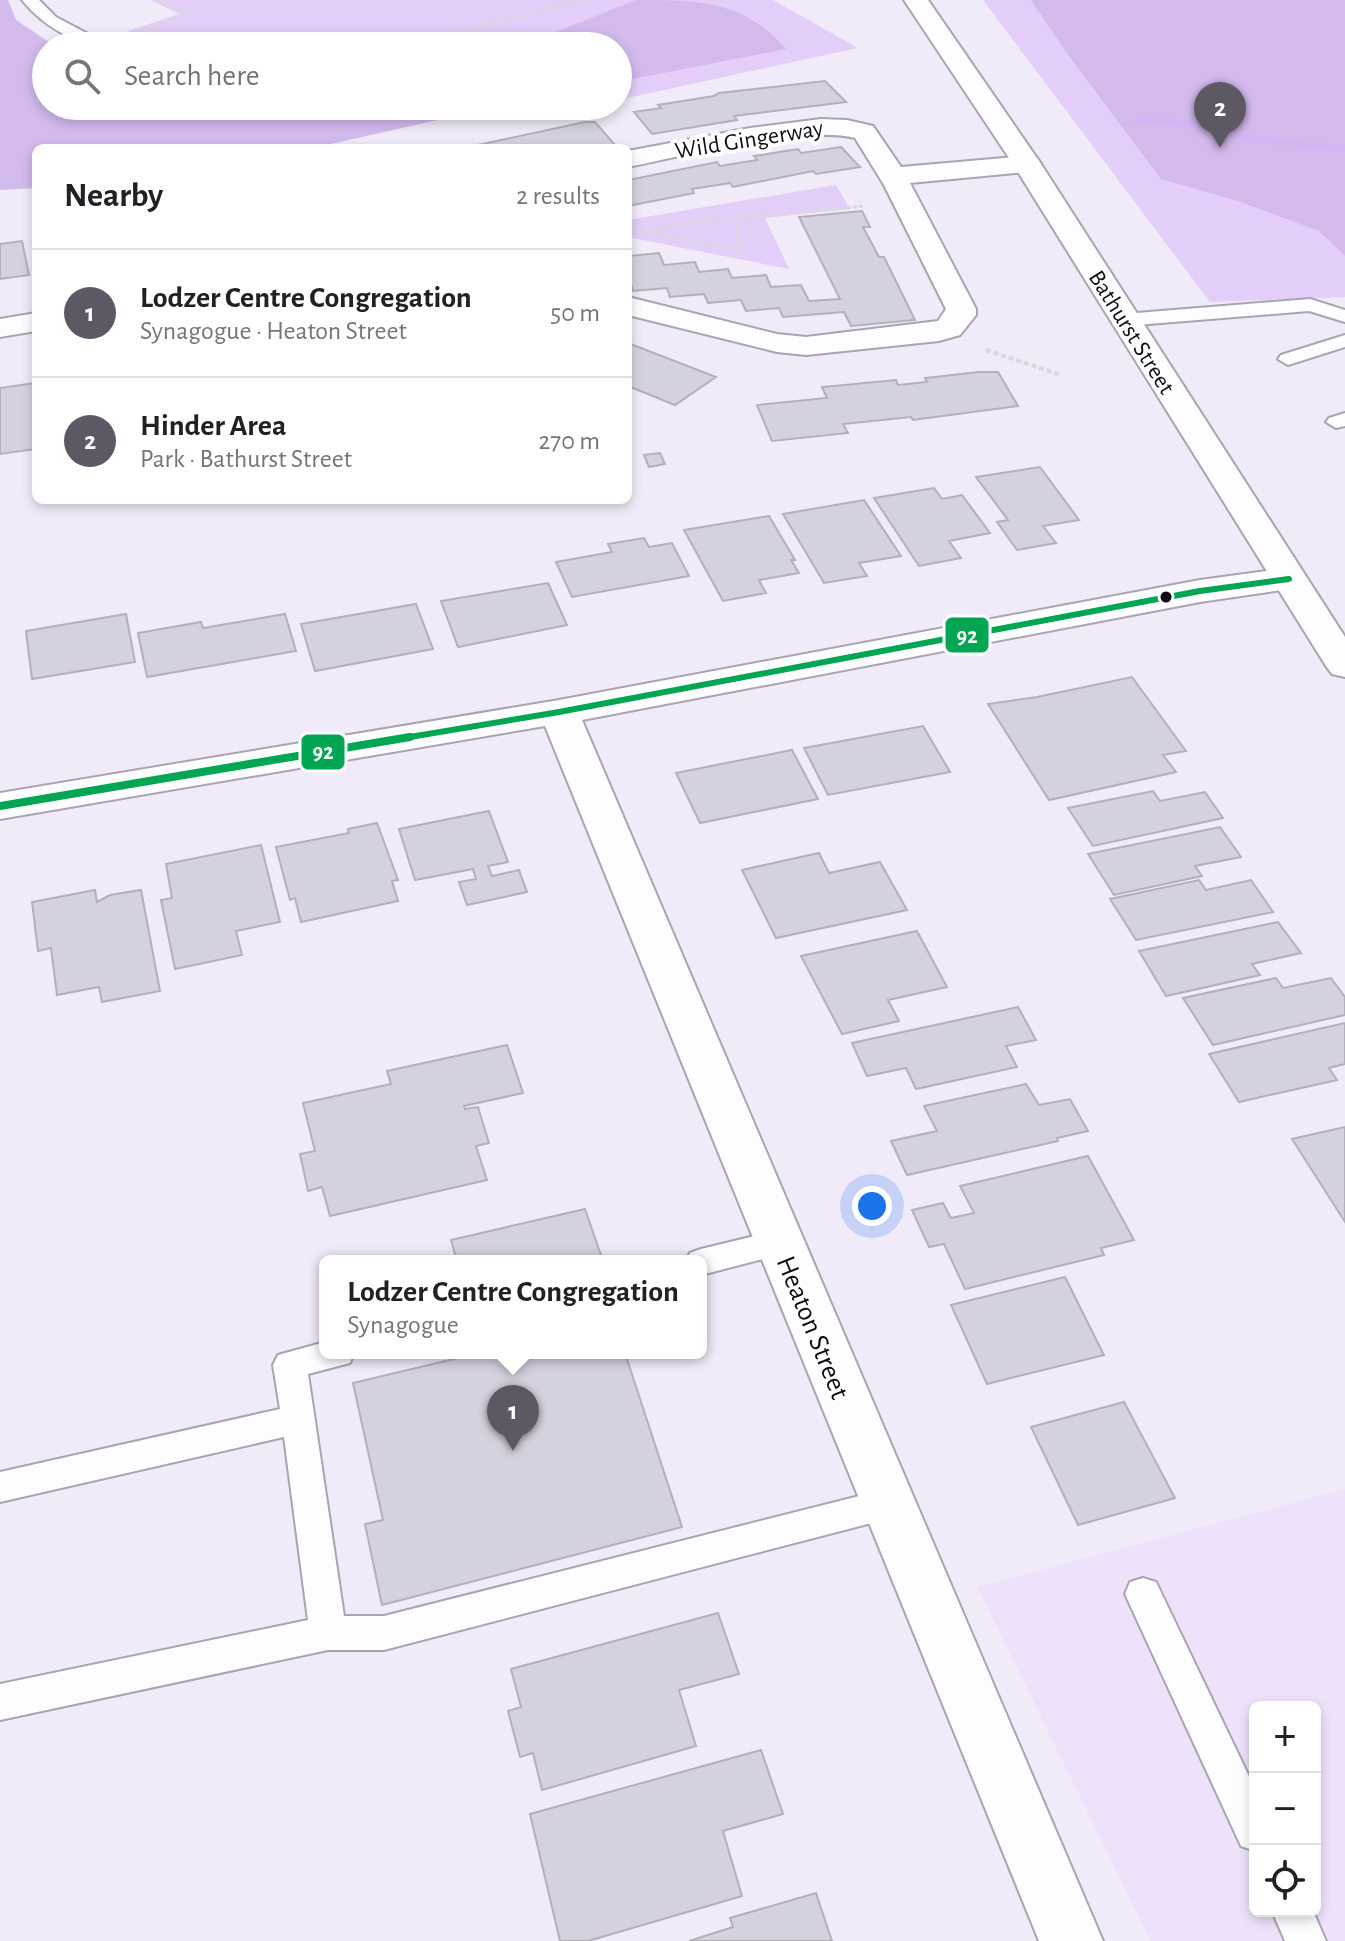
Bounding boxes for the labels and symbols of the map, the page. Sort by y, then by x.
pin: 2 [1194,82,1246,148]
street label: Wild Gingerway [673,116,825,164]
street label: Bathurst Street [1084,266,1179,399]
unlabelled marker [1158,589,1174,605]
line badge: 92 [944,616,990,654]
text: 92 [957,625,978,647]
line badge: 92 [300,733,346,771]
text: 92 [313,741,334,763]
your location [852,1186,892,1226]
street label: Heaton Street [771,1252,854,1403]
pin: 1 [487,1385,539,1451]

